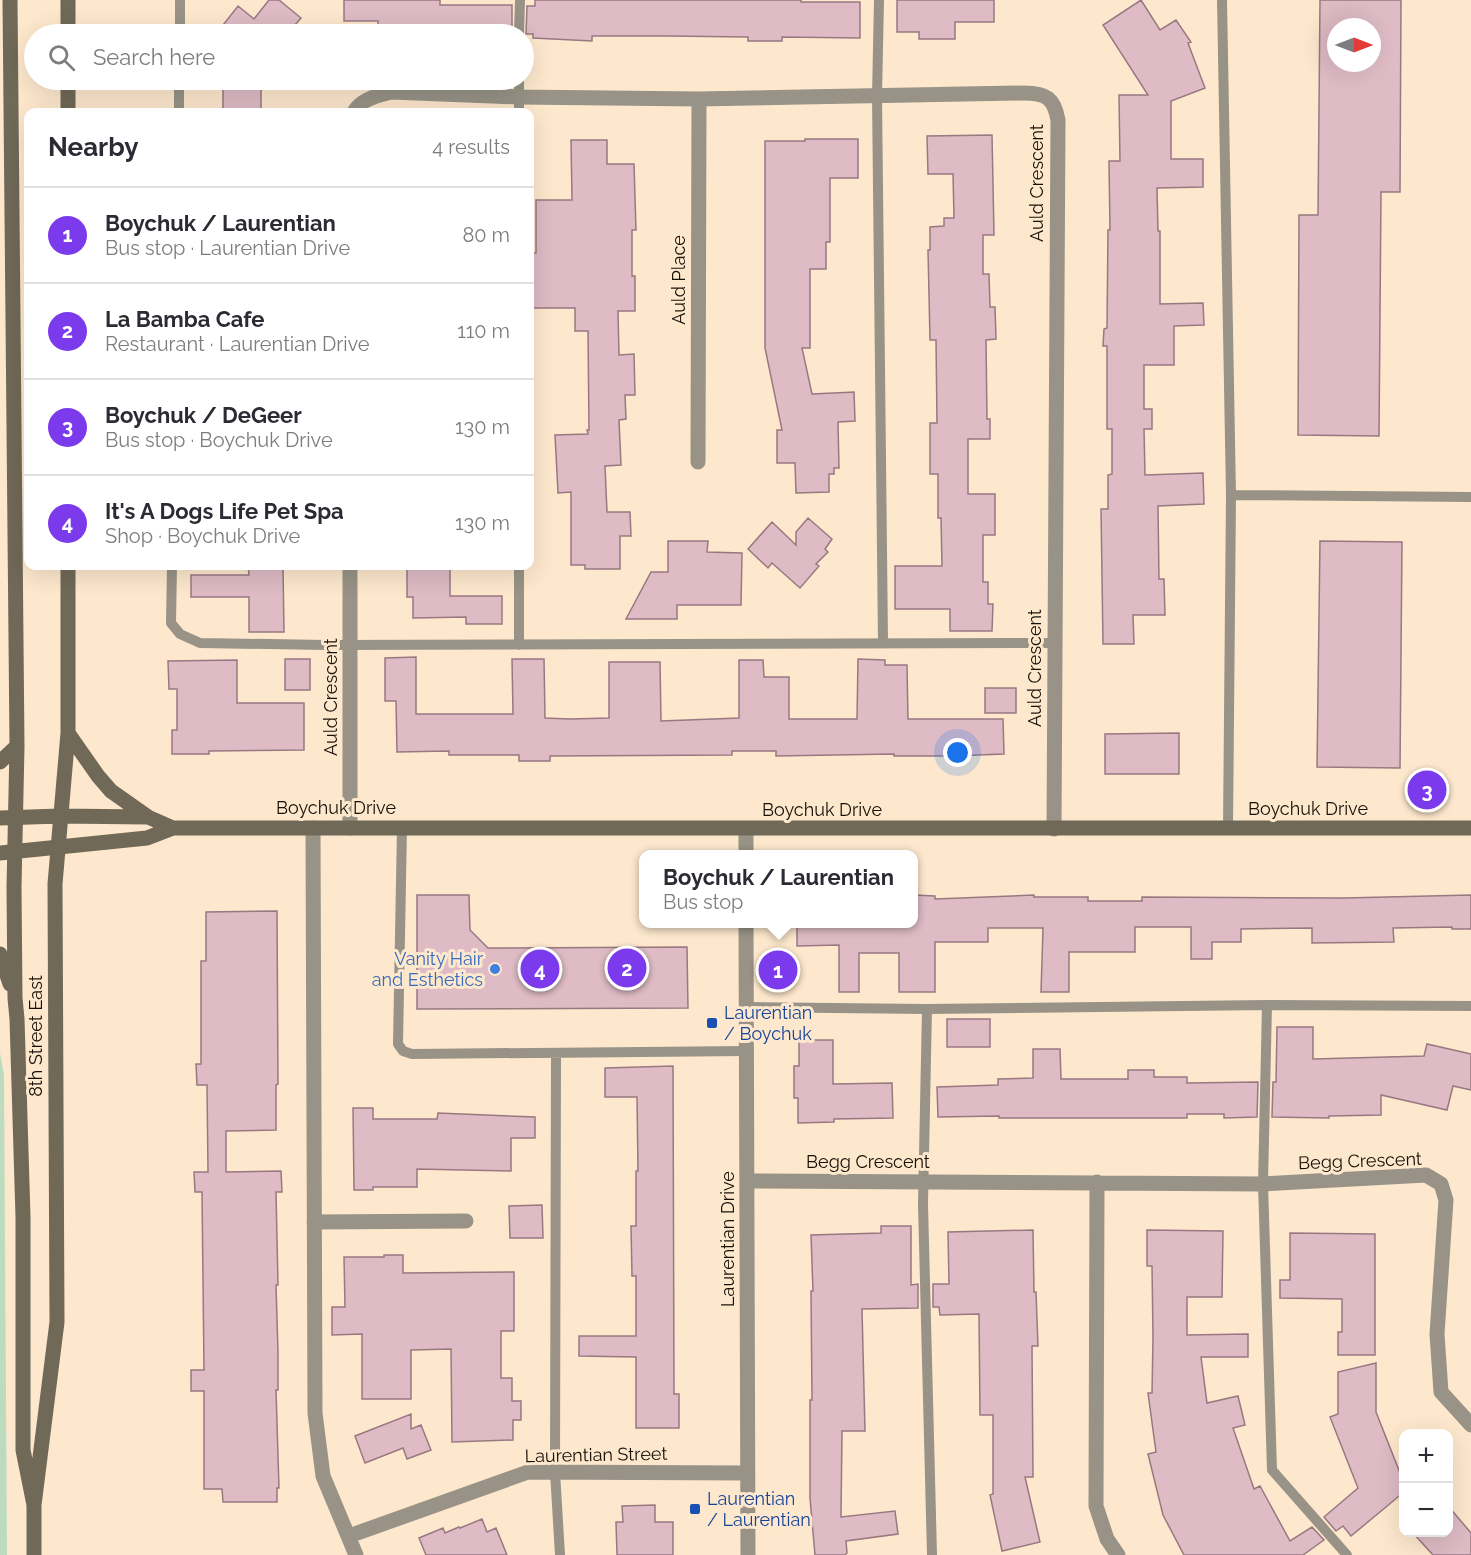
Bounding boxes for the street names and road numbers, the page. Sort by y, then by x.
street label: Auld Crescent [1026,124,1047,242]
street label: Auld Place [668,235,689,325]
street label: Auld Crescent [1024,609,1045,727]
street label: Auld Crescent [320,638,341,756]
street label: Boychuk Drive [276,797,396,818]
street label: Boychuk Drive [1248,798,1368,819]
street label: Boychuk Drive [762,799,882,820]
street label: 8th Street East [25,975,46,1097]
street label: Begg Crescent [1298,1148,1422,1173]
street label: Begg Crescent [806,1151,930,1172]
street label: Laurentian Drive [717,1171,738,1307]
street label: Laurentian Street [524,1443,668,1466]

